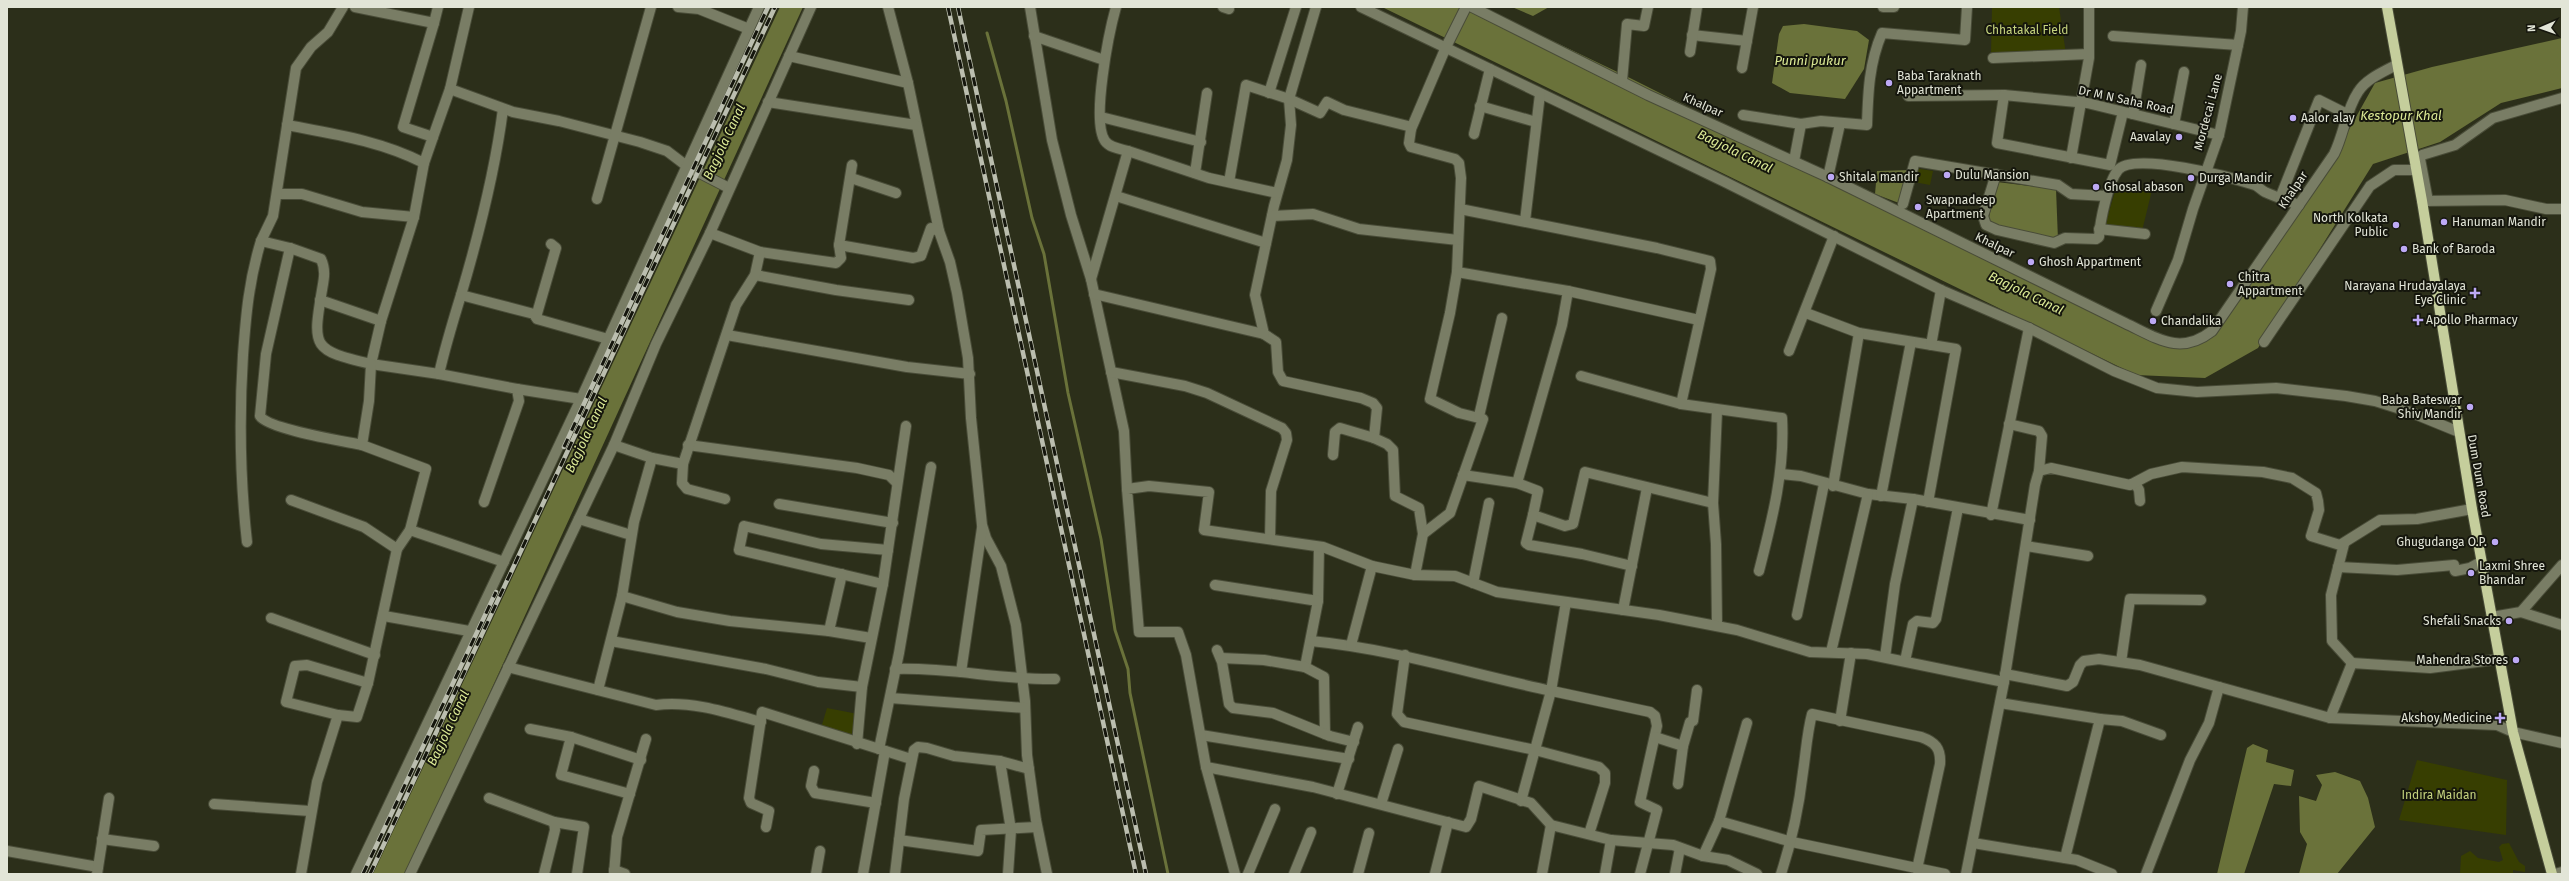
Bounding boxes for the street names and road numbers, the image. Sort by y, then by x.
street label: Mordecai Lane [2191,72,2225,152]
street label: Dr M N Saha Road [2077,83,2175,117]
street label: Khalpar [1681,90,1725,120]
street label: Khalpar [2275,168,2311,211]
street label: Khalpar [1973,229,2017,261]
street label: Dum Dum Road [2465,433,2493,519]

